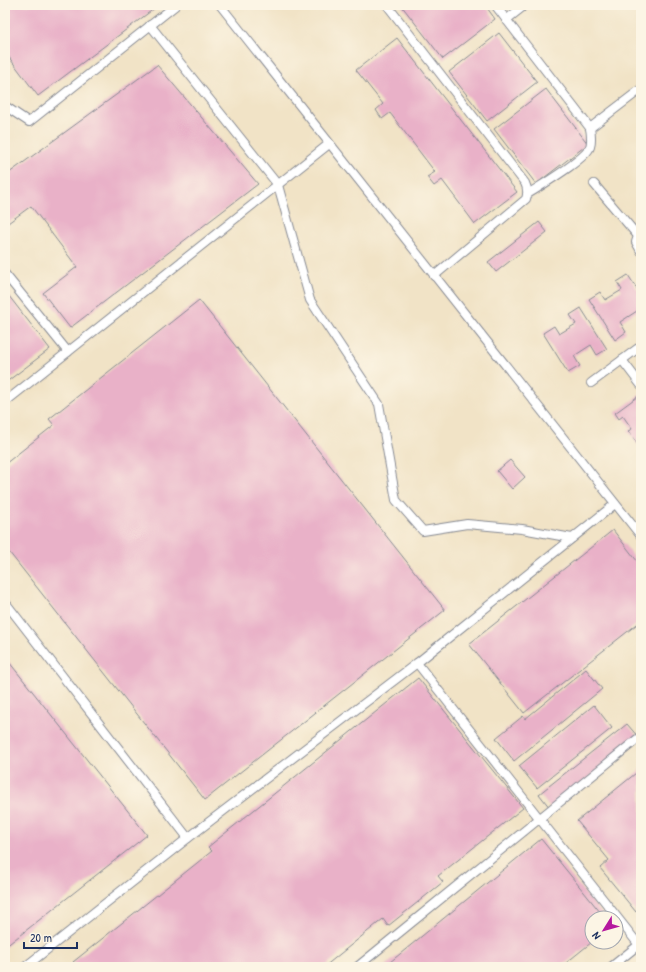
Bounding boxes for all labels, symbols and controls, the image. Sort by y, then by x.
north arrow [584,910,624,950]
scale bar [24,924,77,950]
text: 20 m [30,929,52,946]
text: N [589,929,603,943]

